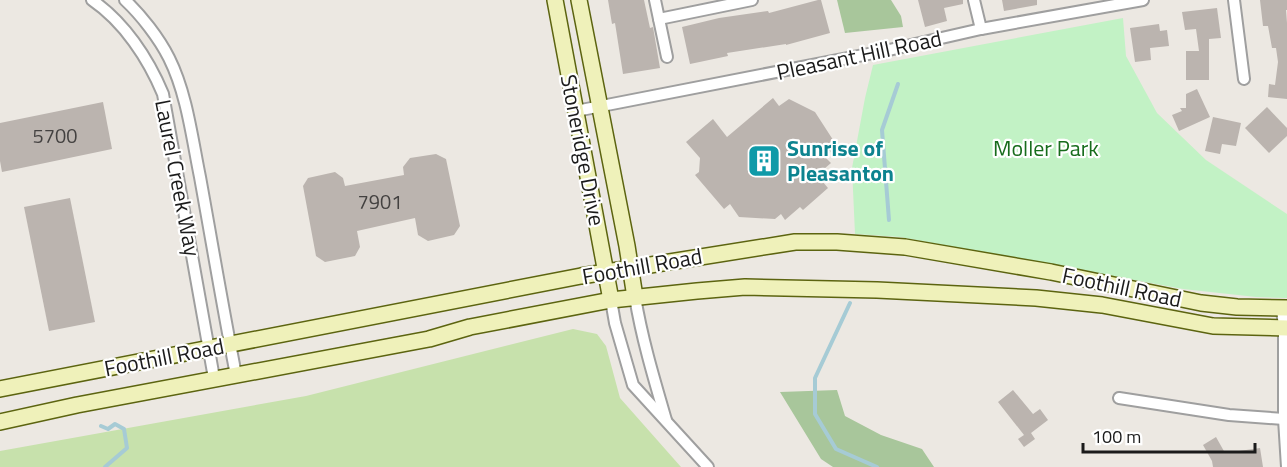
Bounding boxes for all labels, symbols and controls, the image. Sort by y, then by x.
street label: Pleasant Hill Road [773,21,945,89]
street label: Stoneridge Drive [552,71,614,229]
street label: Laurel Creek Way [146,97,210,260]
house number: 5700 [33,120,77,151]
place label: Sunrise of Pleasanton [787,131,894,190]
park label: Moller Park [993,131,1099,165]
building icon: Sunrise of Pleasanton [746,143,782,179]
house number: 7901 [358,186,402,217]
street label: Foothill Road [579,239,705,293]
street label: Foothill Road [1059,258,1185,316]
street label: Foothill Road [101,329,227,385]
scale bar [1083,416,1256,454]
text: 100 m [1092,423,1141,450]

